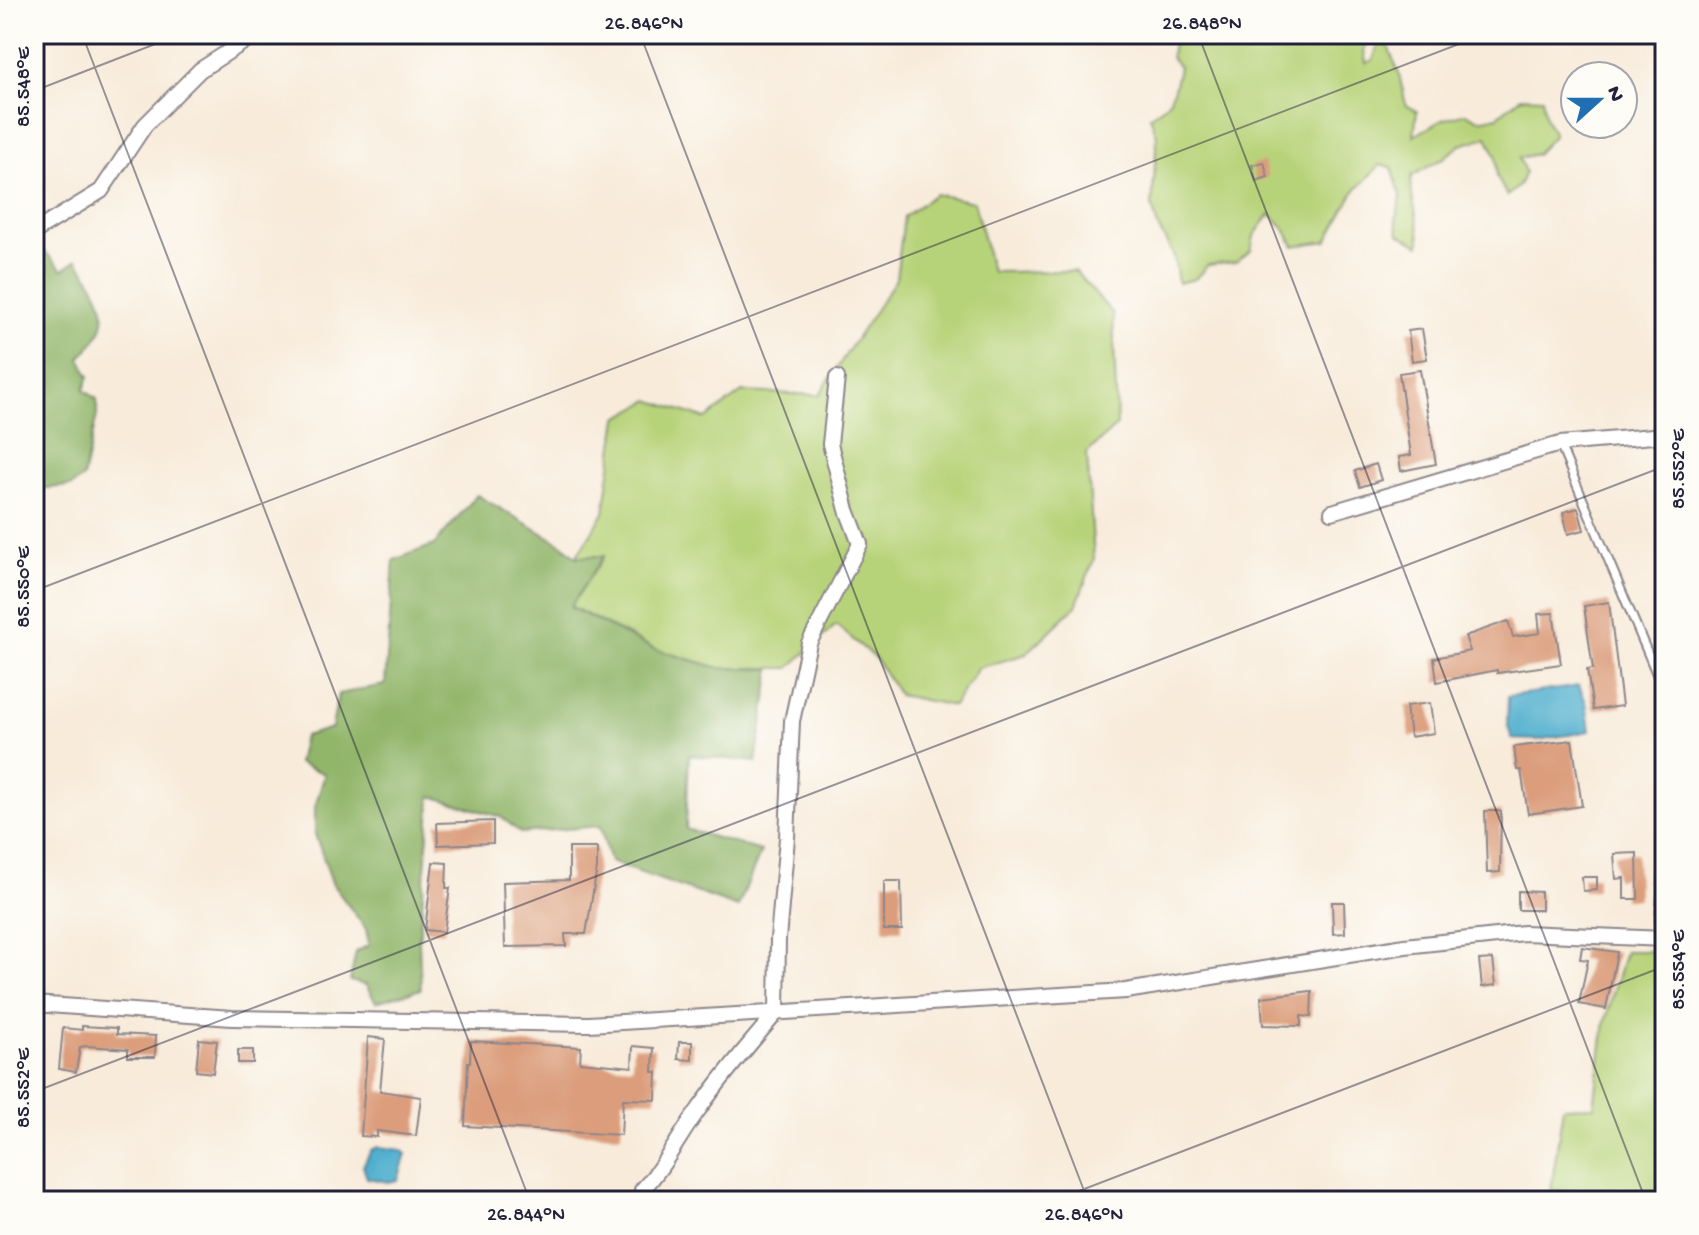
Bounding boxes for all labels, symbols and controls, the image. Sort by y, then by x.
text: 26.846°N [605,14,683,37]
text: 26.848°N [1162,14,1242,37]
text: 85.548°E [14,45,37,127]
north arrow [1559,60,1639,140]
text: N [1599,83,1629,106]
text: 85.552°E [1669,427,1692,509]
text: 85.550°E [14,545,37,628]
text: 85.554°E [1669,929,1692,1010]
text: 85.552°E [14,1046,37,1128]
text: 26.844°N [487,1205,565,1228]
text: 26.846°N [1045,1205,1123,1228]

